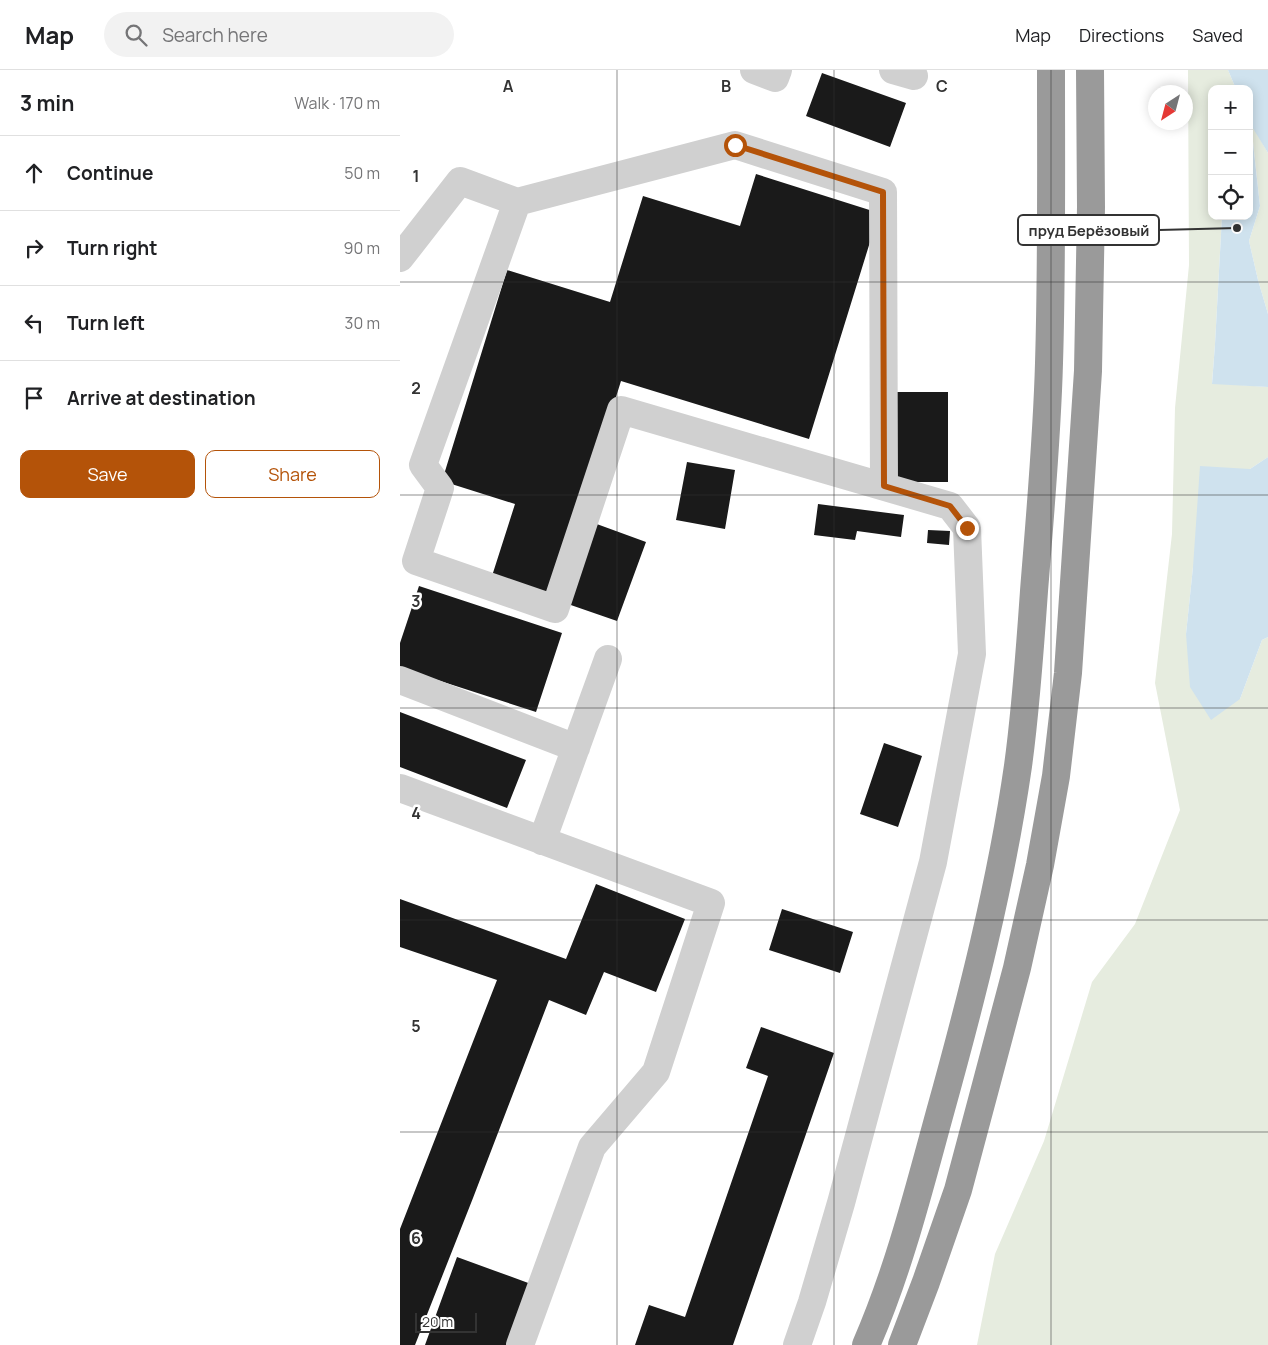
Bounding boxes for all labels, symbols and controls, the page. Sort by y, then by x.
search box [104,12,454,57]
text: Map [25,18,74,51]
icon: search [122,21,150,49]
text: Search here [162,22,268,48]
text: Map [1015,23,1051,47]
text: Directions [1079,23,1164,47]
text: Saved [1192,23,1243,47]
text: A [503,75,514,97]
text: B [721,75,731,97]
text: C [936,75,948,97]
north arrow [1148,85,1193,130]
map controls [1208,85,1253,220]
button: + [1208,85,1253,130]
text: 3 min [20,89,74,117]
text: Walk · 170 m [294,92,380,114]
button: − [1208,130,1253,175]
route start [724,134,747,157]
icon: ahead [20,159,48,187]
text: Continue [67,160,153,186]
text: 50 m [344,162,380,184]
text: 1 [412,165,420,187]
button: locate [1208,175,1253,220]
callout: пруд Берёзовый [1018,215,1159,245]
text: пруд Берёзовый [1029,220,1149,241]
icon: right [20,234,48,262]
text: Turn right [67,235,157,261]
text: 90 m [344,237,380,259]
icon: left [20,309,48,337]
text: Turn left [67,310,145,336]
text: 30 m [345,312,380,334]
text: 2 [411,377,421,399]
icon: arrive [20,384,48,412]
text: Arrive at destination [67,385,256,411]
button: Save [20,450,195,498]
button: Share [205,450,380,498]
route end [956,517,979,540]
text: 3 [411,590,421,612]
text: 4 [411,802,421,824]
text: 5 [411,1015,421,1037]
text: 6 [411,1227,421,1249]
scale bar [415,1310,478,1333]
text: 20 m [422,1312,453,1331]

